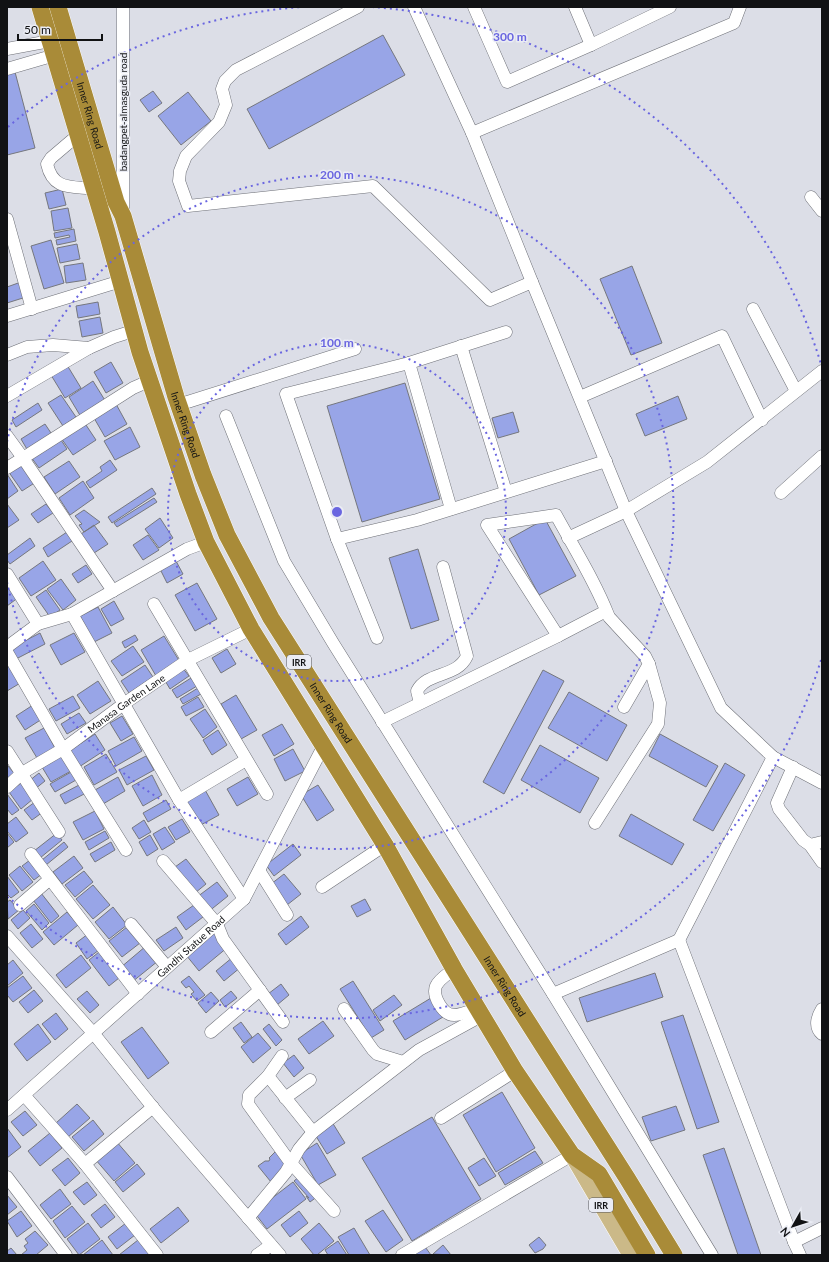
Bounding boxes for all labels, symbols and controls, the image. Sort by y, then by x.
scale bar [18,16,102,42]
text: 50 m [24,22,51,37]
text: 300 m [493,29,527,44]
street label: badangpet-almasguda road [117,53,129,171]
street label: Inner Ring Road [75,80,106,150]
text: 200 m [320,167,354,182]
text: 100 m [320,335,354,350]
street label: Inner Ring Road [169,390,203,459]
centre of rings [330,505,344,519]
road number: IRR [287,655,311,669]
street label: Manasa Garden Lane [85,672,167,735]
street label: Inner Ring Road [308,680,355,745]
street label: Gandhi Statue Road [154,913,227,980]
street label: Inner Ring Road [481,954,529,1019]
road number: IRR [589,1198,613,1212]
north arrow [773,1206,813,1246]
text: N [777,1225,793,1240]

